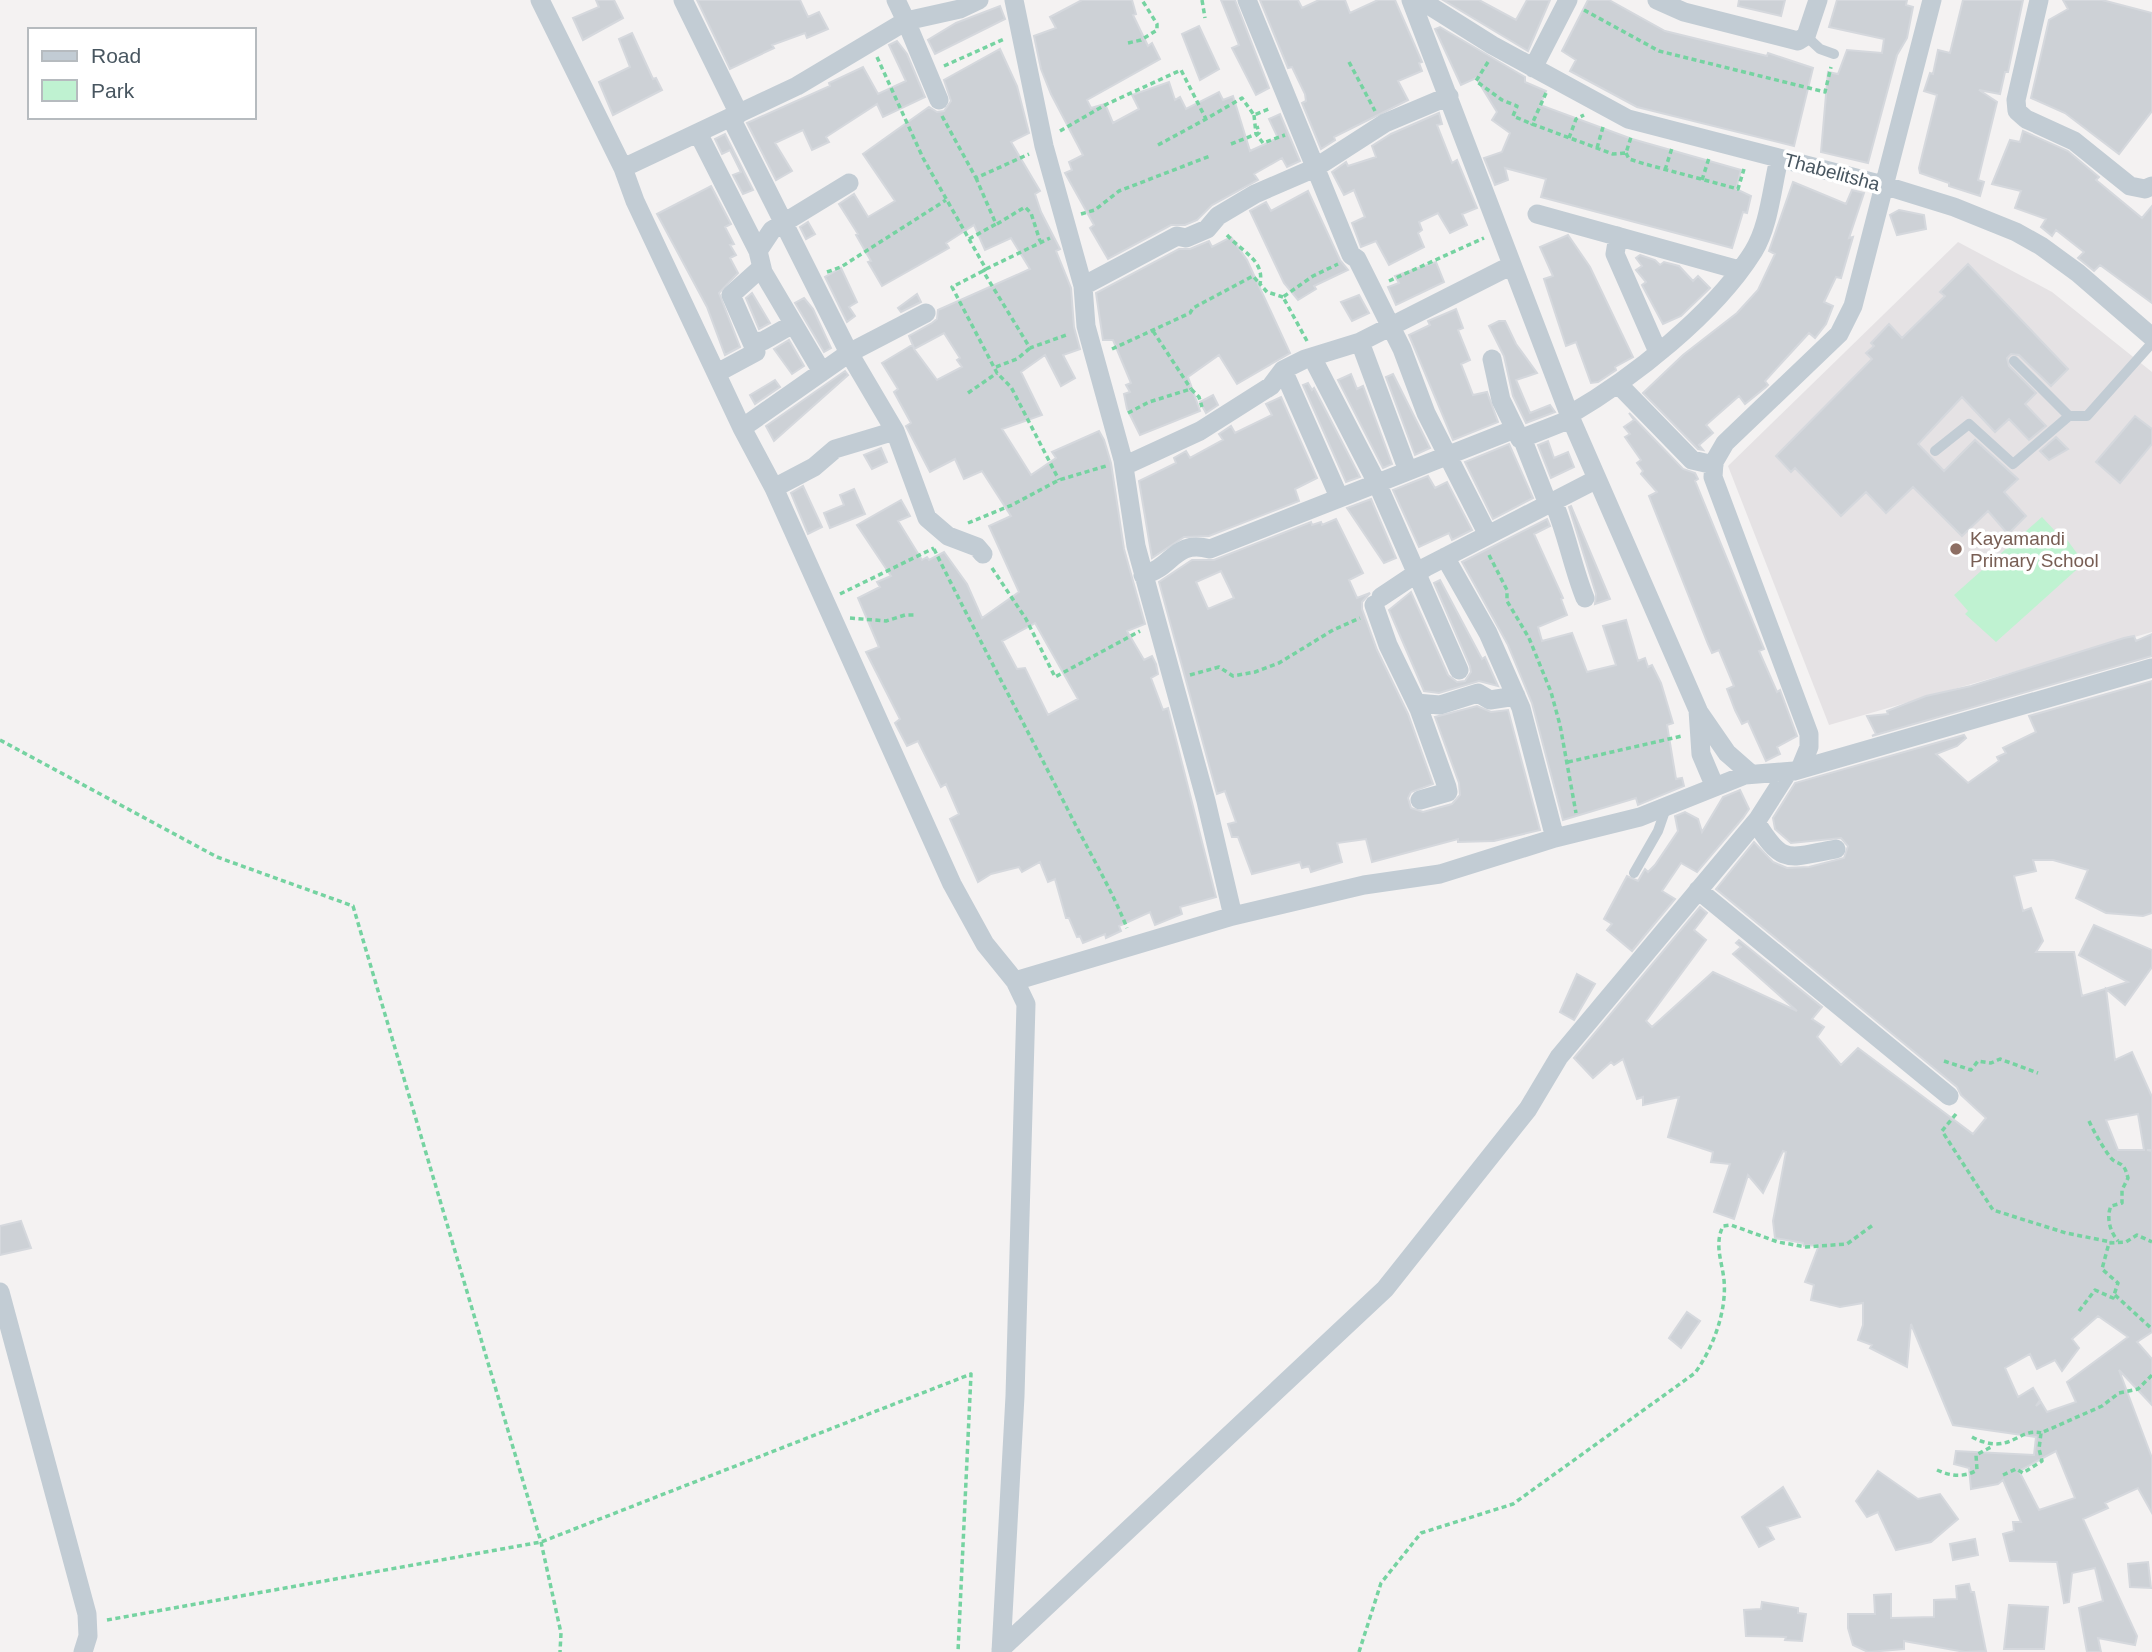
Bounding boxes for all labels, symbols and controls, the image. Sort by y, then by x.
legend [28,28,256,119]
text: Road [91,44,141,67]
text: Park [91,79,135,102]
street label: Thabelitsha [1782,149,1883,195]
place label: Kayamandi Primary School [1970,528,2099,571]
marker: Kayamandi Primary School [1948,541,1964,557]

